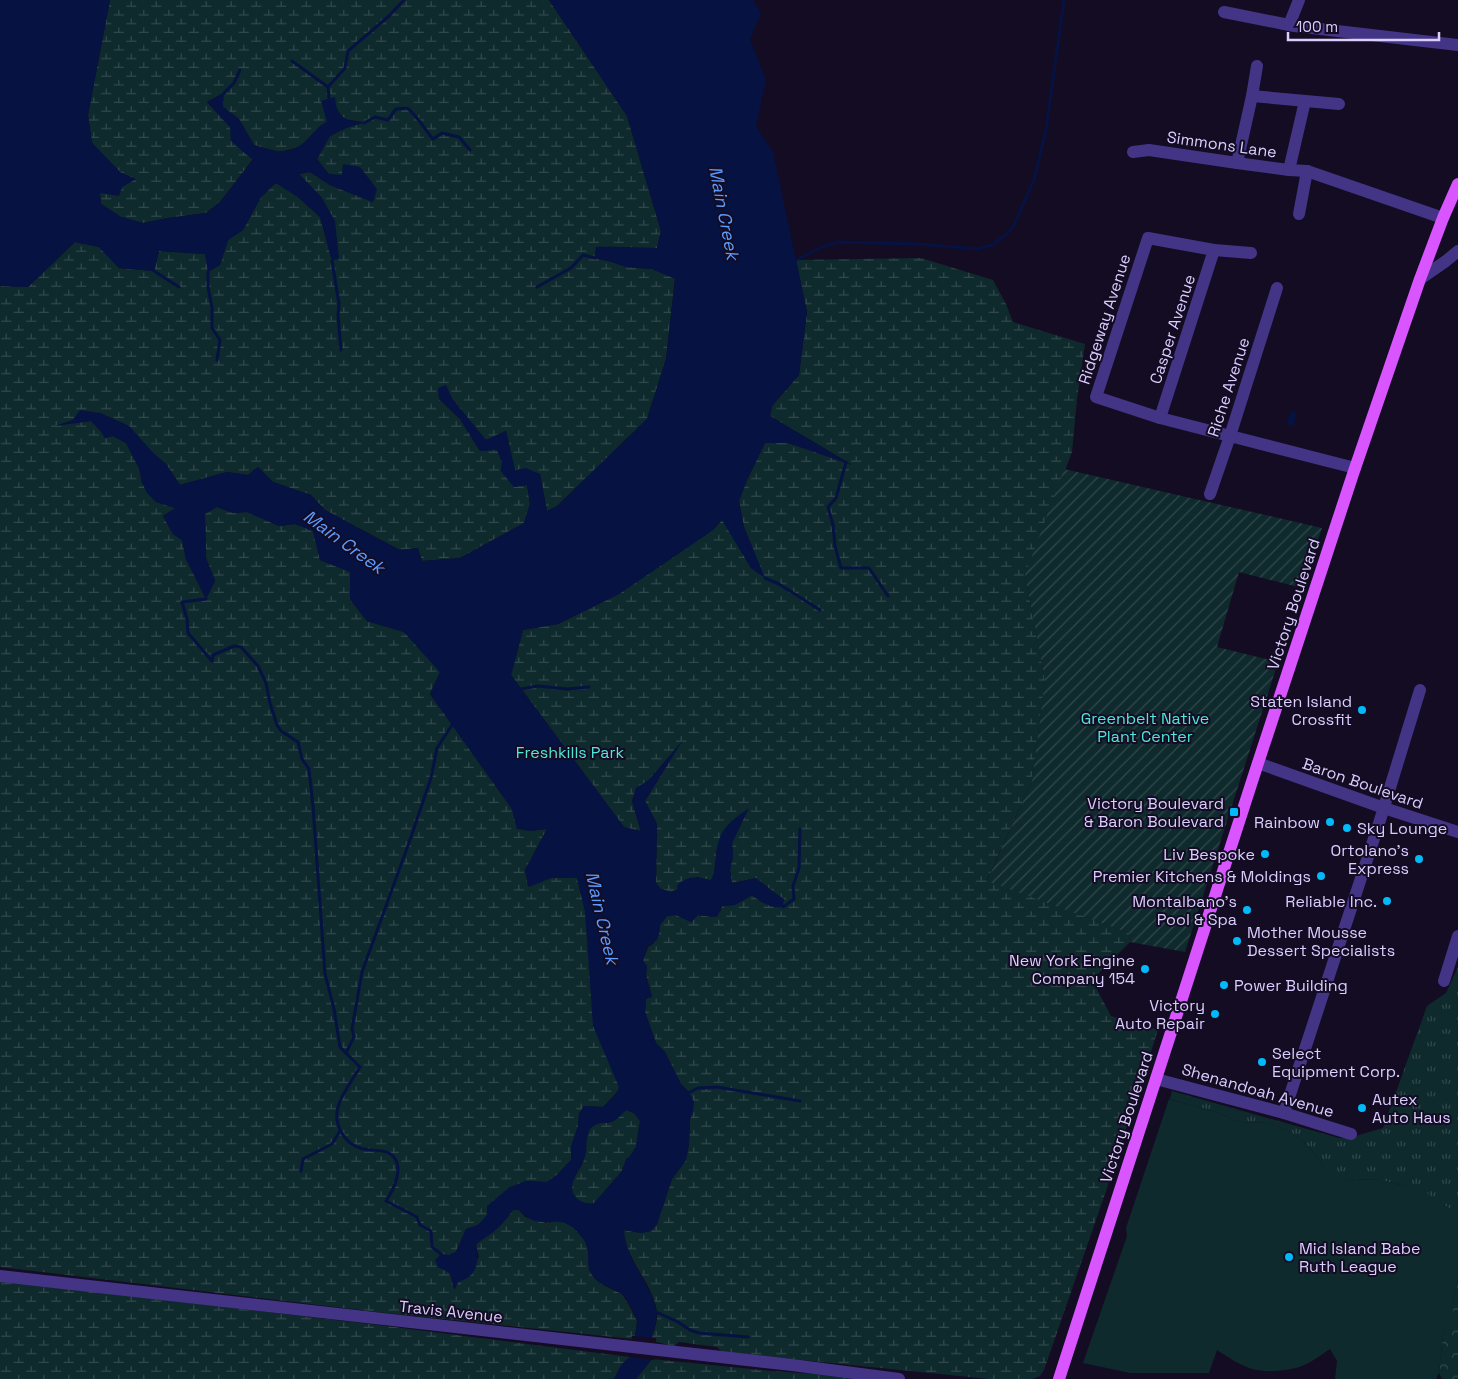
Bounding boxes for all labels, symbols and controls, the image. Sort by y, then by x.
scale bar [1288,10,1439,42]
text: 100 m [1296,17,1338,36]
street label: Simmons Lane [1166,126,1278,163]
water label: Main Creek [704,164,745,264]
street label: Ridgeway Avenue [1074,251,1135,387]
street label: Casper Avenue [1145,272,1200,387]
street label: Riche Avenue [1203,335,1254,440]
water label: Main Creek [299,504,391,580]
street label: Victory Boulevard [1262,536,1325,673]
place label: Staten Island Crossfit [1250,691,1352,730]
marker: Staten Island Crossfit [1356,704,1368,716]
park label: Greenbelt Native Plant Center [1081,708,1209,747]
park label: Freshkills Park [516,742,625,763]
street label: Baron Boulevard [1300,753,1426,814]
place label: Victory Boulevard & Baron Boulevard [1084,793,1224,832]
marker: Victory Boulevard & Baron Boulevard [1228,806,1240,818]
place label: Rainbow [1254,812,1320,833]
marker: Rainbow [1324,816,1336,828]
place label: Sky Lounge [1357,818,1447,839]
marker: Sky Lounge [1341,822,1353,834]
place label: Ortolano's Express [1331,840,1409,879]
place label: Liv Bespoke [1163,844,1255,865]
marker: Liv Bespoke [1259,848,1271,860]
marker: Ortolano's Express [1413,853,1425,865]
place label: Premier Kitchens & Moldings [1093,866,1311,887]
water label: Main Creek [581,869,625,969]
marker: Premier Kitchens & Moldings [1315,870,1327,882]
place label: Montalbano's Pool & Spa [1132,891,1237,930]
place label: Reliable Inc. [1285,891,1377,912]
marker: Reliable Inc. [1381,895,1393,907]
marker: Montalbano's Pool & Spa [1241,904,1253,916]
place label: Mother Mousse Dessert Specialists [1247,922,1395,961]
marker: Mother Mousse Dessert Specialists [1231,935,1243,947]
place label: New York Engine Company 154 [1009,950,1135,989]
marker: New York Engine Company 154 [1139,963,1151,975]
place label: Power Building [1234,975,1348,996]
marker: Power Building [1218,979,1230,991]
place label: Victory Auto Repair [1115,995,1205,1034]
marker: Victory Auto Repair [1209,1008,1221,1020]
place label: Select Equipment Corp. [1272,1043,1400,1082]
street label: Victory Boulevard [1095,1049,1158,1186]
marker: Select Equipment Corp. [1256,1056,1268,1068]
street label: Shenandoah Avenue [1179,1059,1336,1122]
place label: Autex Auto Haus [1372,1089,1451,1128]
marker: Autex Auto Haus [1356,1102,1368,1114]
place label: Mid Island Babe Ruth League [1299,1238,1420,1277]
marker: Mid Island Babe Ruth League [1283,1251,1295,1263]
street label: Travis Avenue [398,1296,504,1327]

